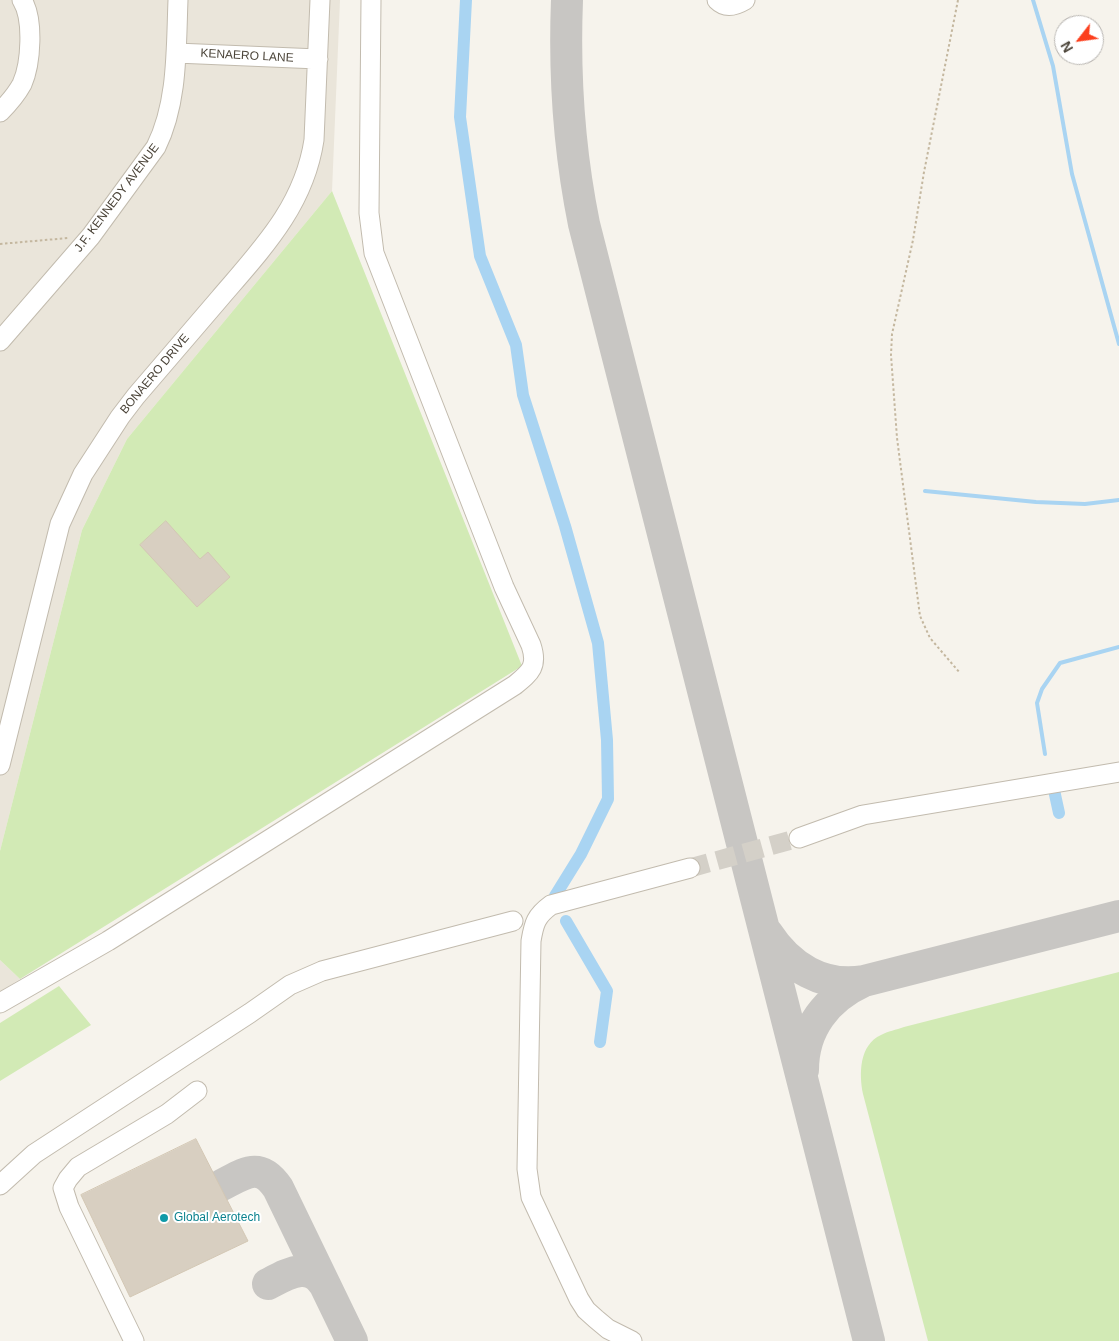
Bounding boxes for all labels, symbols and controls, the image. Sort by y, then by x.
north arrow [1054,15,1104,65]
text: N [1057,39,1076,55]
street label: KENAERO LANE [200,46,294,66]
street label: J.F. KENNEDY AVENUE [72,141,162,255]
street label: BONAERO DRIVE [117,331,193,417]
place label: Global Aerotech [174,1211,260,1225]
marker: Global Aerotech [158,1212,170,1224]

